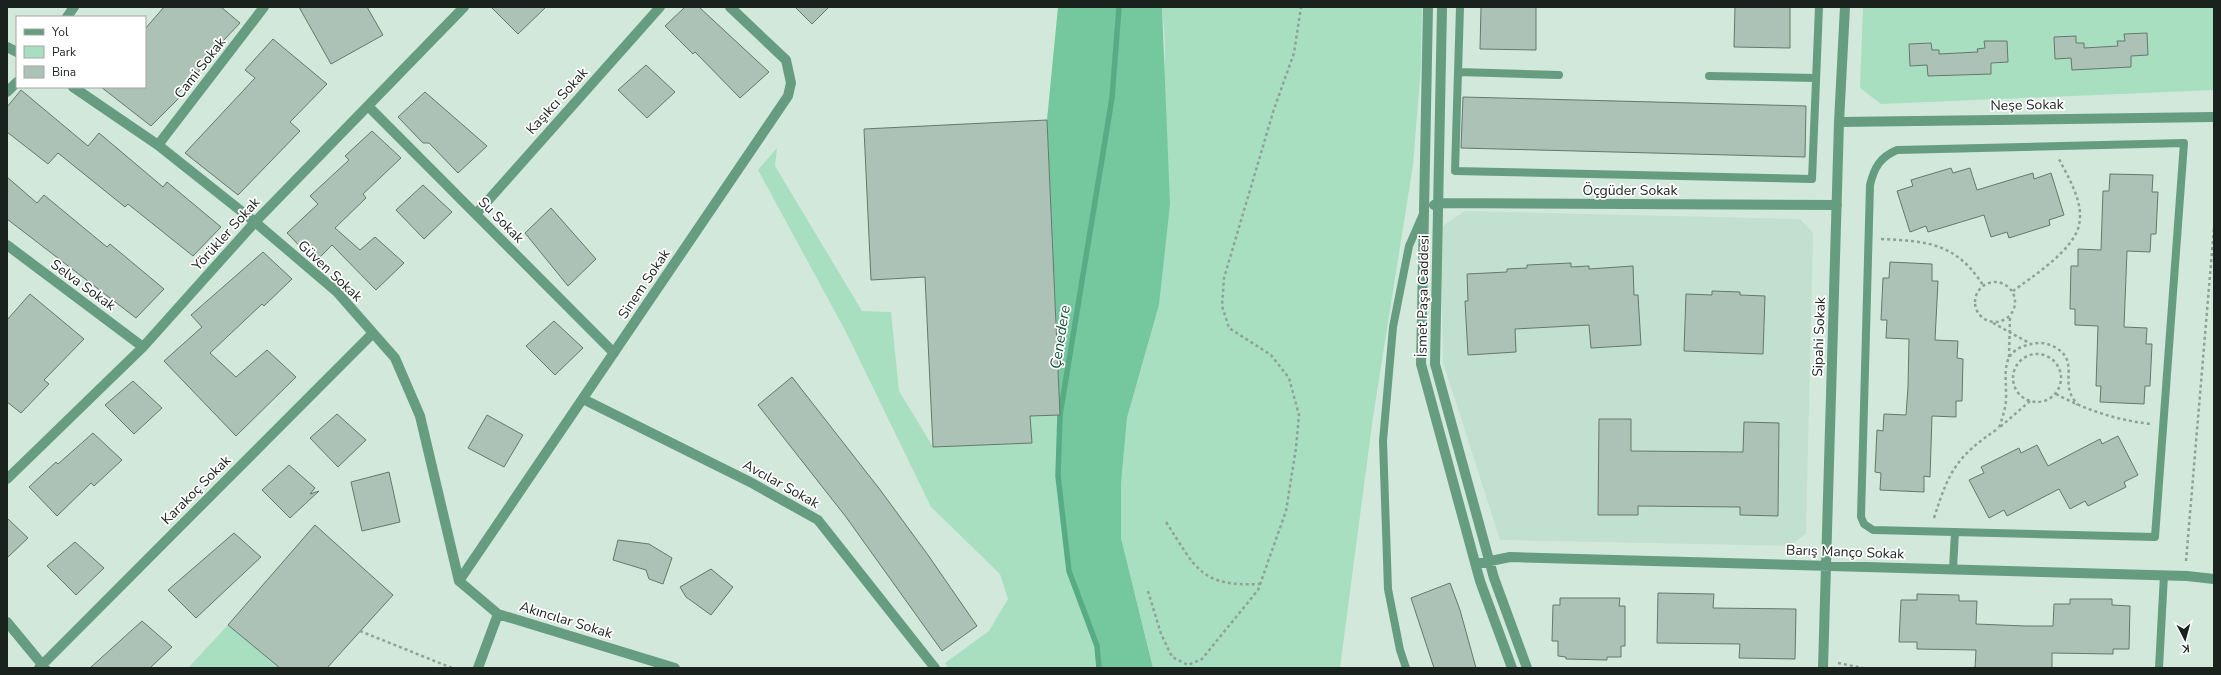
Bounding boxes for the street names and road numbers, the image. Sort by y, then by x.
street label: Cami Sokak [170,33,231,103]
street label: Kaşıkcı Sokak [522,63,593,139]
street label: Neşe Sokak [1990,95,2065,115]
street label: Öçgüder Sokak [1582,181,1679,200]
street label: Yörükler Sokak [187,192,265,276]
street label: Su Sokak [474,193,529,248]
street label: İsmet Paşa Caddesi [1412,235,1434,357]
street label: Güven Sokak [294,236,367,307]
street label: Sinem Sokak [614,244,675,323]
street label: Selva Sokak [47,255,120,316]
street label: Sipahi Sokak [1808,296,1830,377]
street label: Karakoç Sokak [157,450,236,529]
street label: Avcılar Sokak [739,455,823,513]
street label: Barış Manço Sokak [1786,540,1905,564]
street label: Akıncılar Sokak [517,597,616,643]

